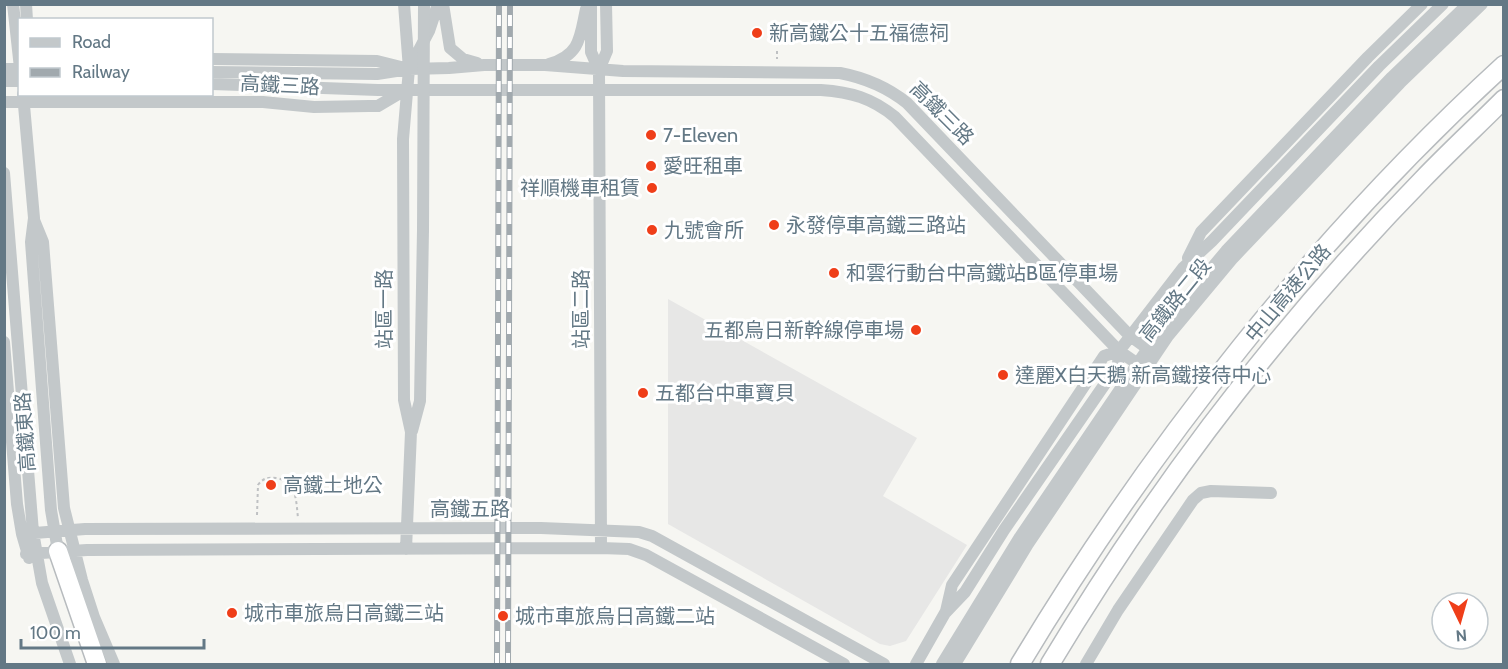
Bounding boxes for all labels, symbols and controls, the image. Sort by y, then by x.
legend [18,18,213,96]
place label: 新高鐵公十五福德祠 [769,21,949,45]
marker: 新高鐵公十五福德祠 [750,26,764,40]
text: Road [72,31,111,53]
text: Railway [72,61,130,83]
street label: 高鐵三路 [239,71,321,99]
street label: 高鐵三路 [905,76,979,150]
place label: 7-Eleven [663,123,738,147]
marker: 7-Eleven [644,128,658,142]
place label: 愛旺租車 [663,154,743,178]
marker: 愛旺租車 [644,159,658,173]
place label: 祥順機車租賃 [520,176,640,200]
marker: 祥順機車租賃 [645,181,659,195]
place label: 永發停車高鐵三路站 [786,213,966,237]
place label: 九號會所 [664,218,744,242]
marker: 永發停車高鐵三路站 [767,218,781,232]
marker: 九號會所 [645,223,659,237]
street label: 中山高速公路 [1240,239,1336,347]
street label: 高鐵路二段 [1134,254,1216,346]
place label: 和雲行動台中高鐵站B區停車場 [846,261,1118,285]
marker: 和雲行動台中高鐵站B區停車場 [827,266,841,280]
street label: 站區一路 [372,269,396,349]
street label: 站區二路 [569,269,593,349]
place label: 五都烏日新幹線停車場 [704,318,904,342]
marker: 五都烏日新幹線停車場 [909,323,923,337]
place label: 達麗X白天鵝 新高鐵接待中心 [1015,363,1271,387]
marker: 達麗X白天鵝 新高鐵接待中心 [996,368,1010,382]
place label: 五都台中車寶貝 [655,381,795,405]
marker: 五都台中車寶貝 [636,386,650,400]
street label: 高鐵東路 [10,391,40,473]
place label: 高鐵土地公 [283,473,383,497]
marker: 高鐵土地公 [264,478,278,492]
street label: 高鐵五路 [430,497,510,521]
north arrow [1430,591,1490,651]
place label: 城市車旅烏日高鐵三站 [244,601,444,625]
place label: 城市車旅烏日高鐵二站 [515,604,715,628]
marker: 城市車旅烏日高鐵三站 [225,606,239,620]
marker: 城市車旅烏日高鐵二站 [496,609,510,623]
scale bar [21,612,204,650]
text: 100 m [30,622,81,644]
text: N [1455,625,1468,645]

